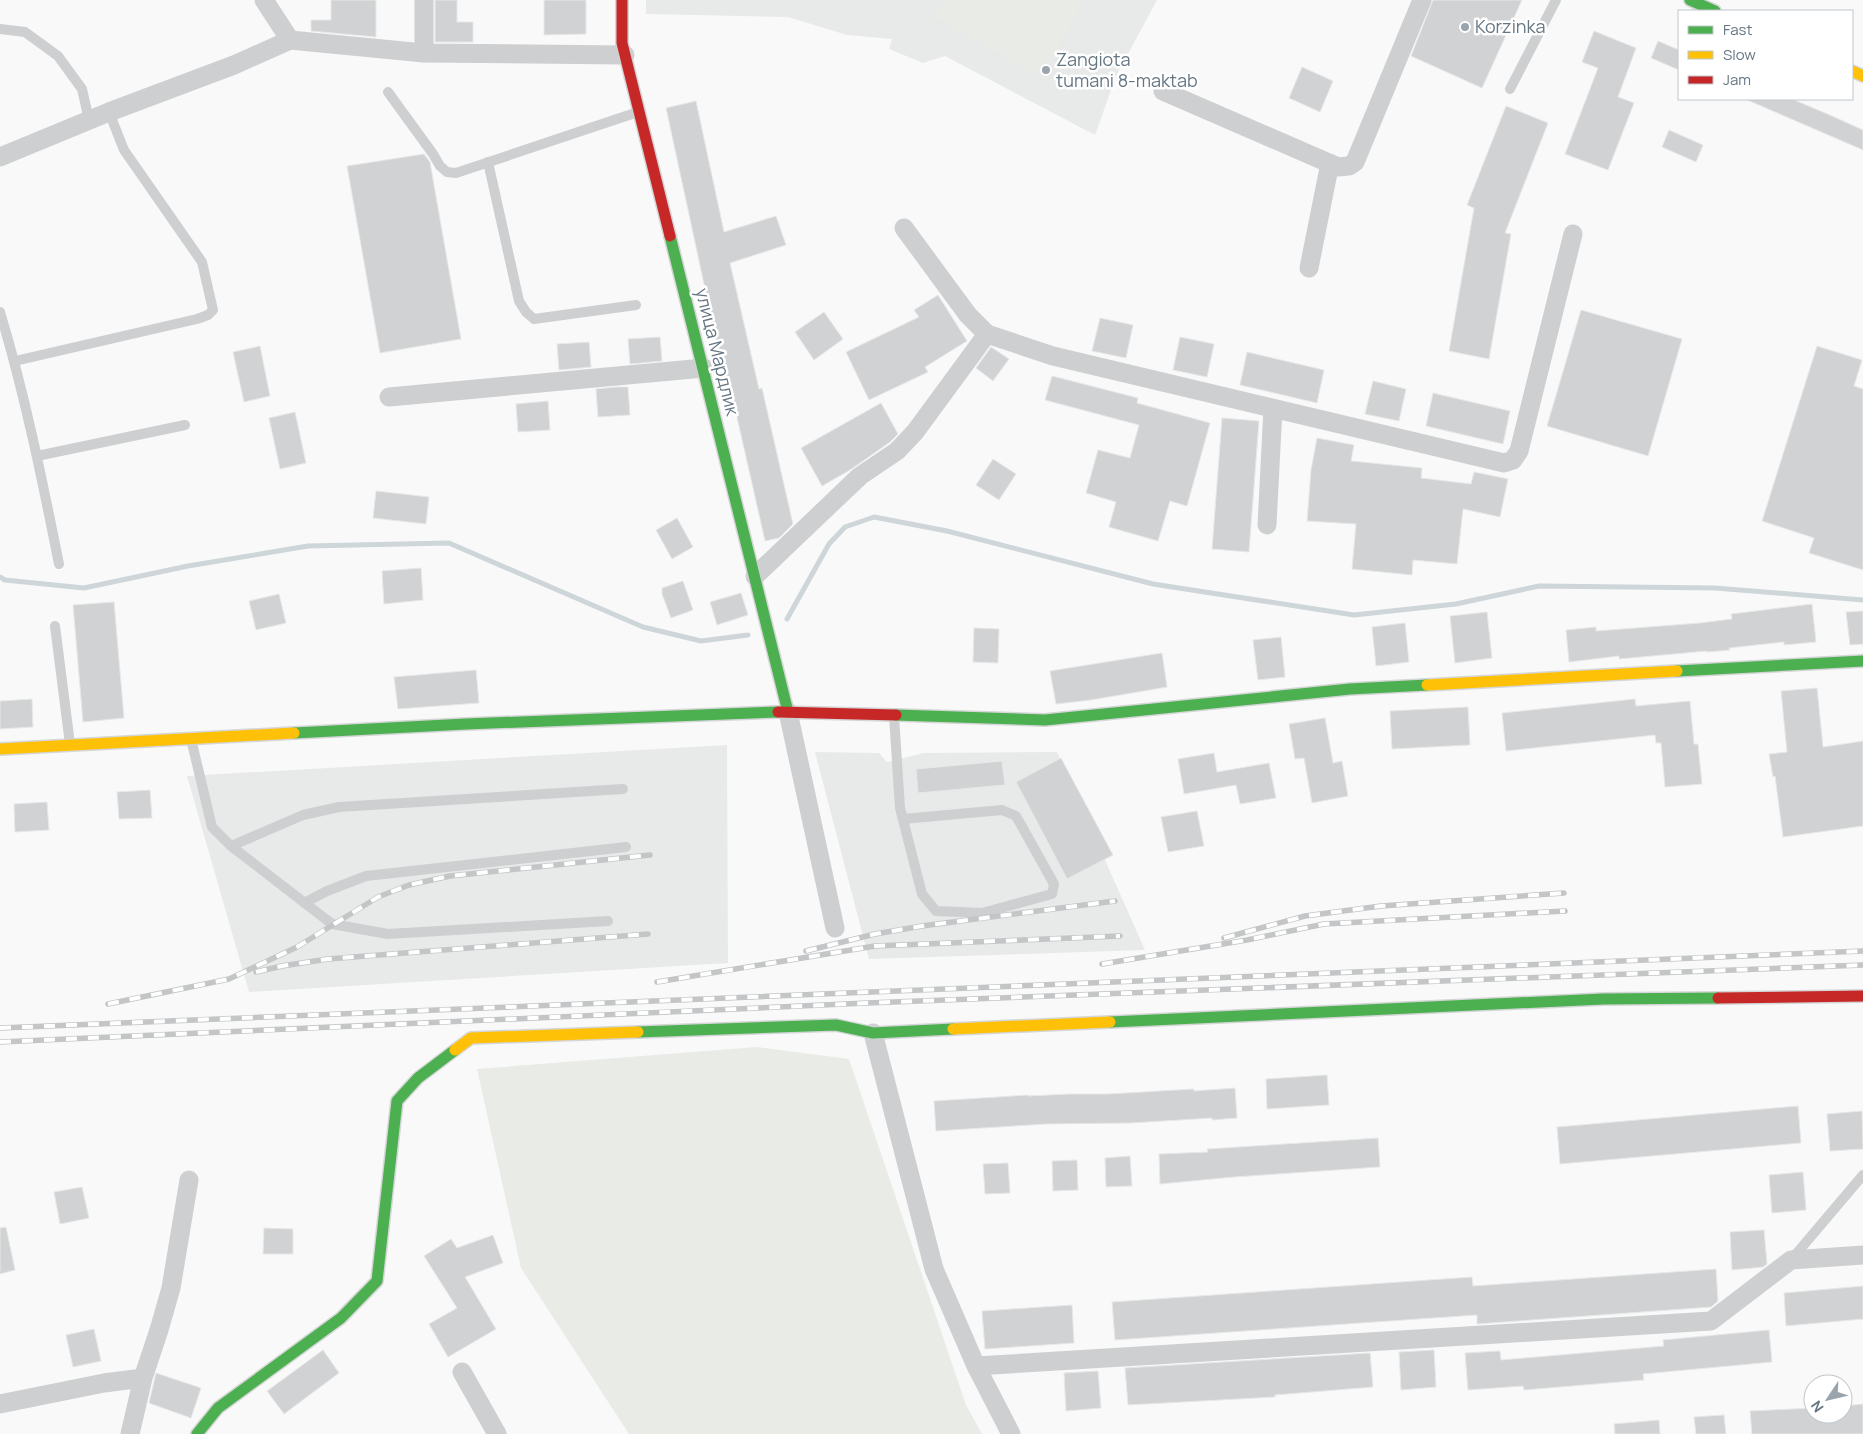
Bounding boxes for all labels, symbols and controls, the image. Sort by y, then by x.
legend [1678,10,1853,100]
place label: Korzinka [1475,14,1545,38]
text: Fast [1723,19,1752,40]
marker: Korzinka [1459,21,1471,33]
text: Slow [1723,44,1756,65]
place label: Zangiota tumani 8-maktab [1056,47,1198,92]
marker: Zangiota tumani 8-maktab [1040,64,1052,76]
text: Jam [1723,69,1751,90]
street label: улица Мардлик [691,286,746,419]
north arrow [1803,1374,1853,1424]
text: N [1806,1397,1828,1416]

